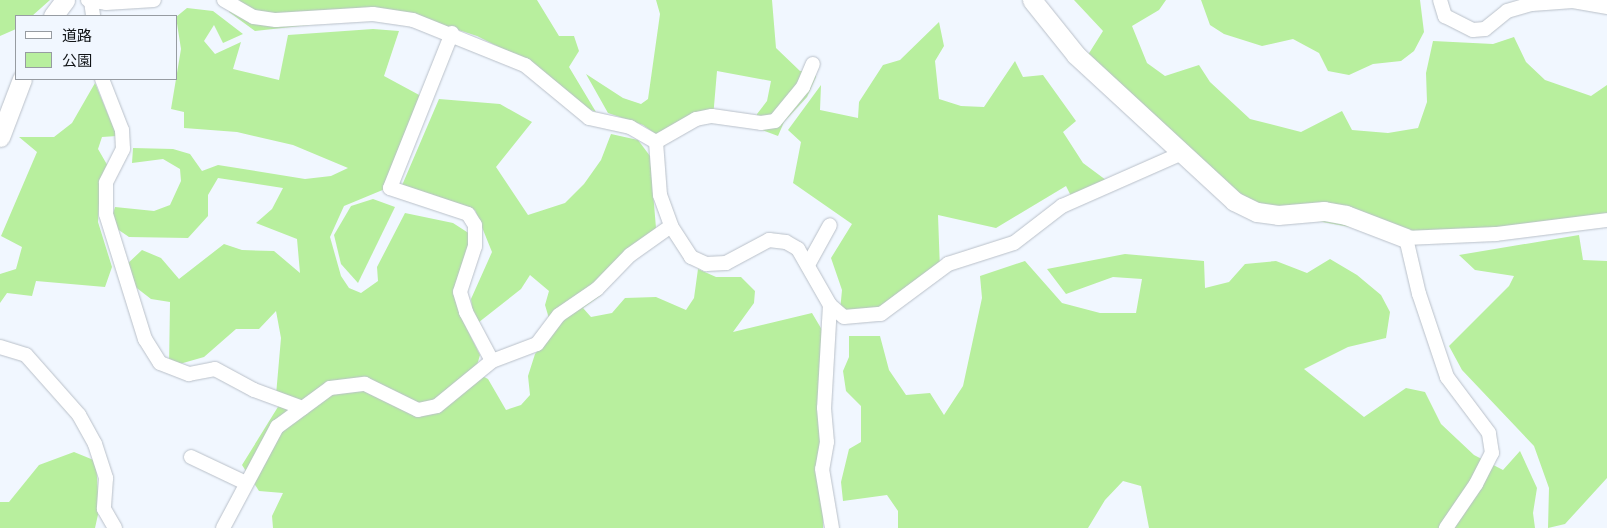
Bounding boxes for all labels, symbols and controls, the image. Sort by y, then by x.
legend [15,15,178,80]
text: 道路 [62,26,92,44]
text: 公園 [62,51,92,69]

